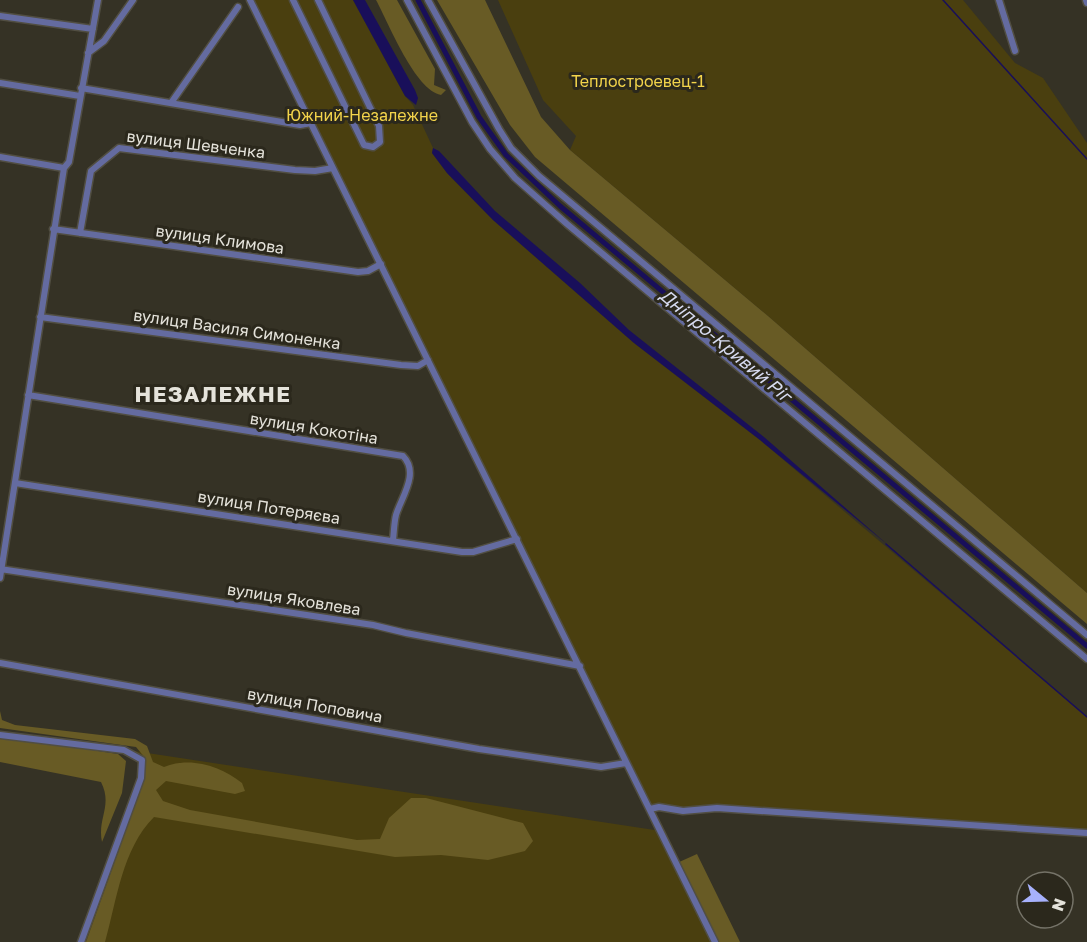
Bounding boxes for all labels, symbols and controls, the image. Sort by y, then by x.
park label: Теплостроевец-1 [571,71,705,91]
park label: Южний-Незалежне [286,105,438,125]
street label: вулиця Шевченка [126,126,266,162]
street label: вулиця Климова [154,220,286,258]
water label: Дніпро-Кривий Ріг [655,283,798,408]
street label: вулиця Василя Симоненка [132,305,342,353]
district label: НЕЗАЛЕЖНЕ [135,380,291,407]
street label: вулиця Кокотіна [249,408,379,448]
street label: вулиця Потеряєва [196,486,342,528]
street label: вулиця Яковлева [226,579,362,619]
street label: вулиця Поповича [246,683,384,727]
north arrow [1015,870,1075,930]
text: N [1048,896,1071,914]

